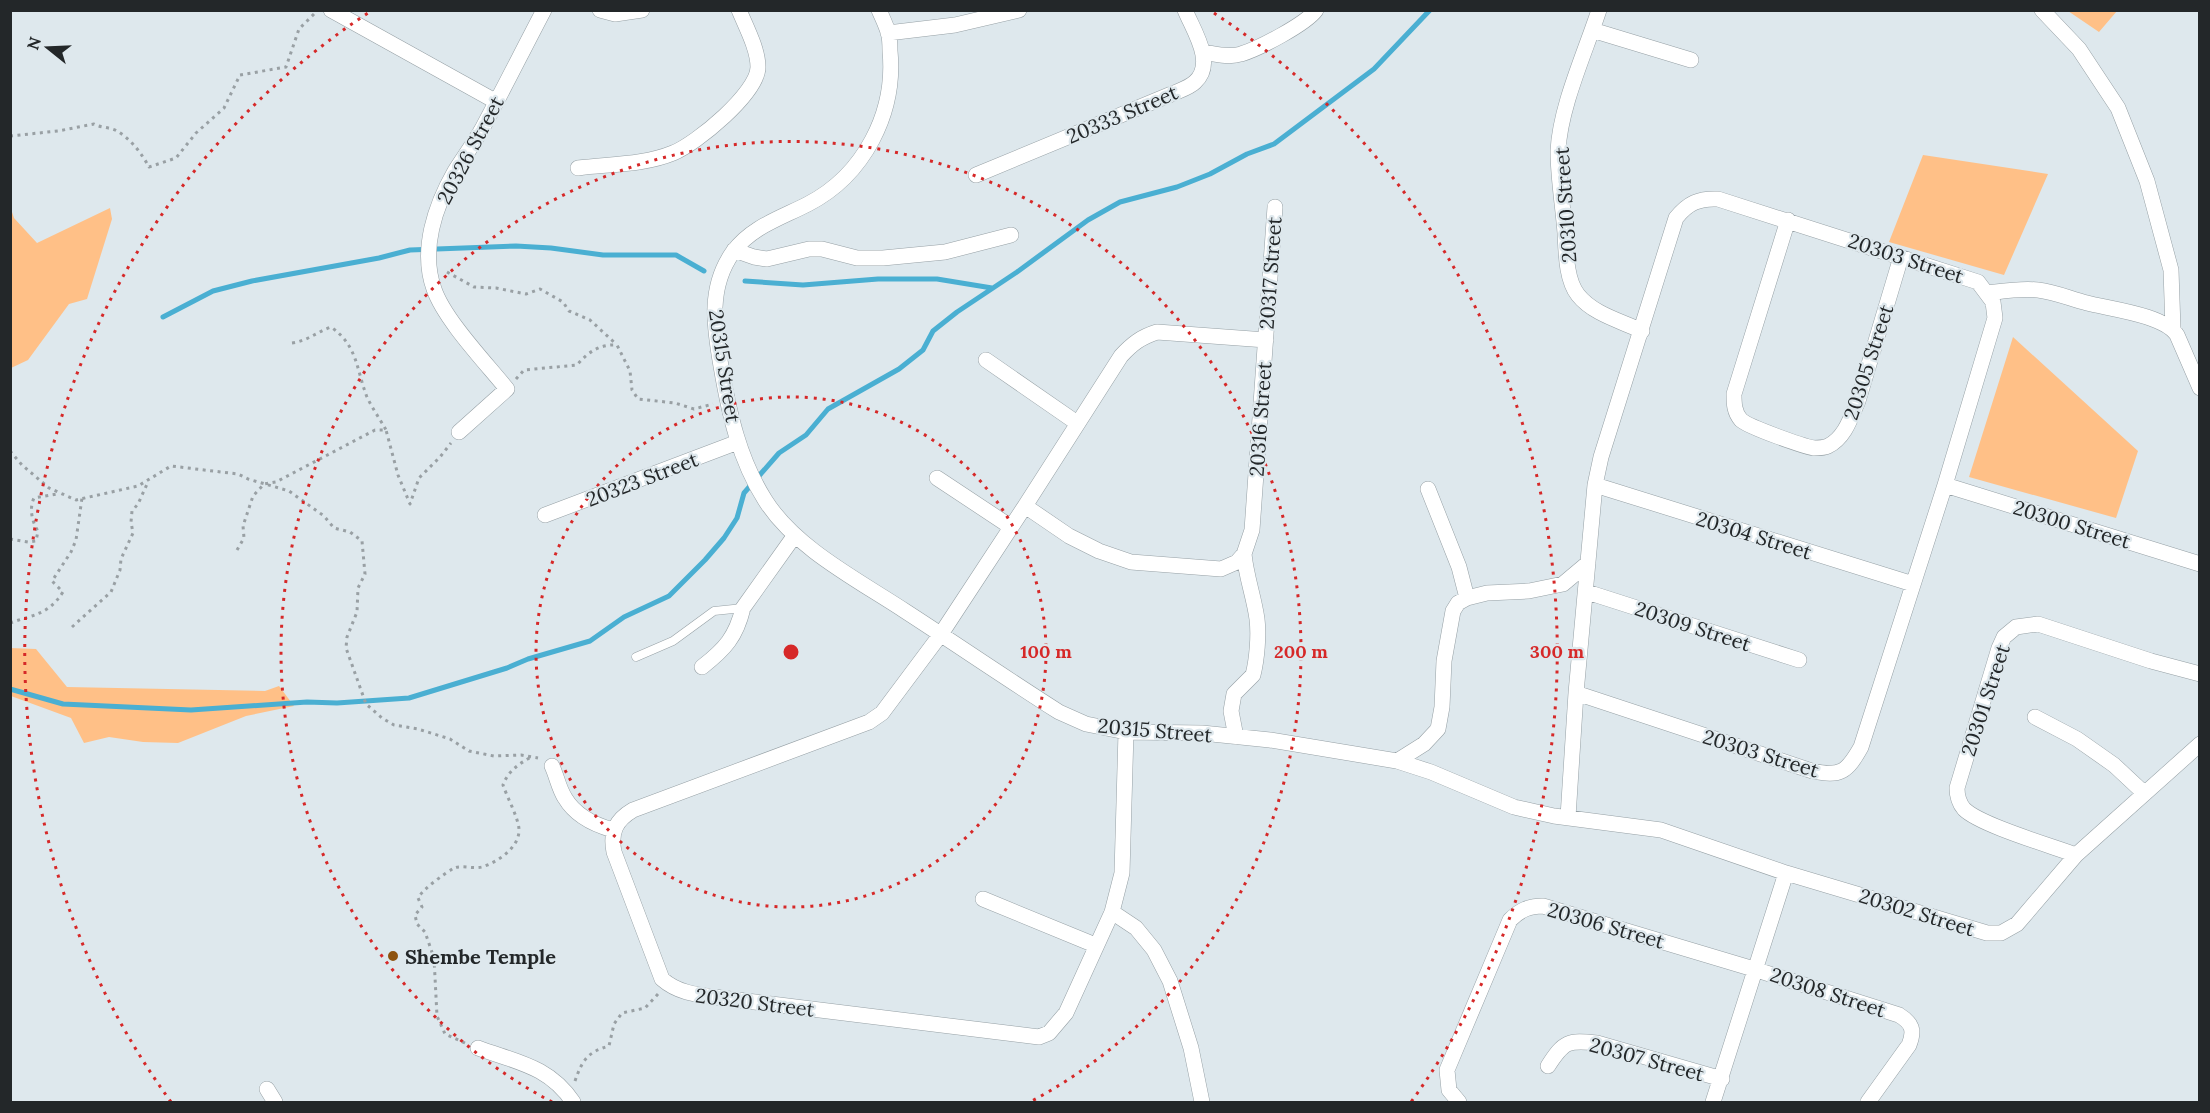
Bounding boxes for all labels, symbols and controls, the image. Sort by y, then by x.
north arrow [18,18,78,78]
text: N [22,34,45,52]
street label: 20333 Street [1063,79,1182,149]
street label: 20326 Street [431,92,509,208]
street label: 20310 Street [1548,146,1582,264]
street label: 20317 Street [1254,216,1286,330]
street label: 20303 Street [1845,228,1967,288]
street label: 20305 Street [1838,301,1898,423]
street label: 20315 Street [704,308,746,425]
street label: 20316 Street [1244,360,1277,477]
street label: 20323 Street [583,446,702,512]
street label: 20300 Street [2010,494,2134,554]
street label: 20304 Street [1693,506,1815,565]
street label: 20309 Street [1632,596,1754,657]
text: 100 m [1020,640,1072,663]
text: 200 m [1274,640,1328,663]
text: 300 m [1530,640,1585,663]
street label: 20301 Street [1955,641,2015,759]
centre of rings [781,642,801,662]
street label: 20315 Street [1097,713,1213,747]
street label: 20303 Street [1700,724,1822,783]
street label: 20302 Street [1856,883,1978,941]
street label: 20306 Street [1545,896,1667,954]
place label: Shembe Temple [405,944,556,969]
marker: Shembe Temple [386,949,400,963]
street label: 20308 Street [1767,962,1889,1022]
street label: 20320 Street [694,982,816,1022]
street label: 20307 Street [1587,1032,1707,1086]

